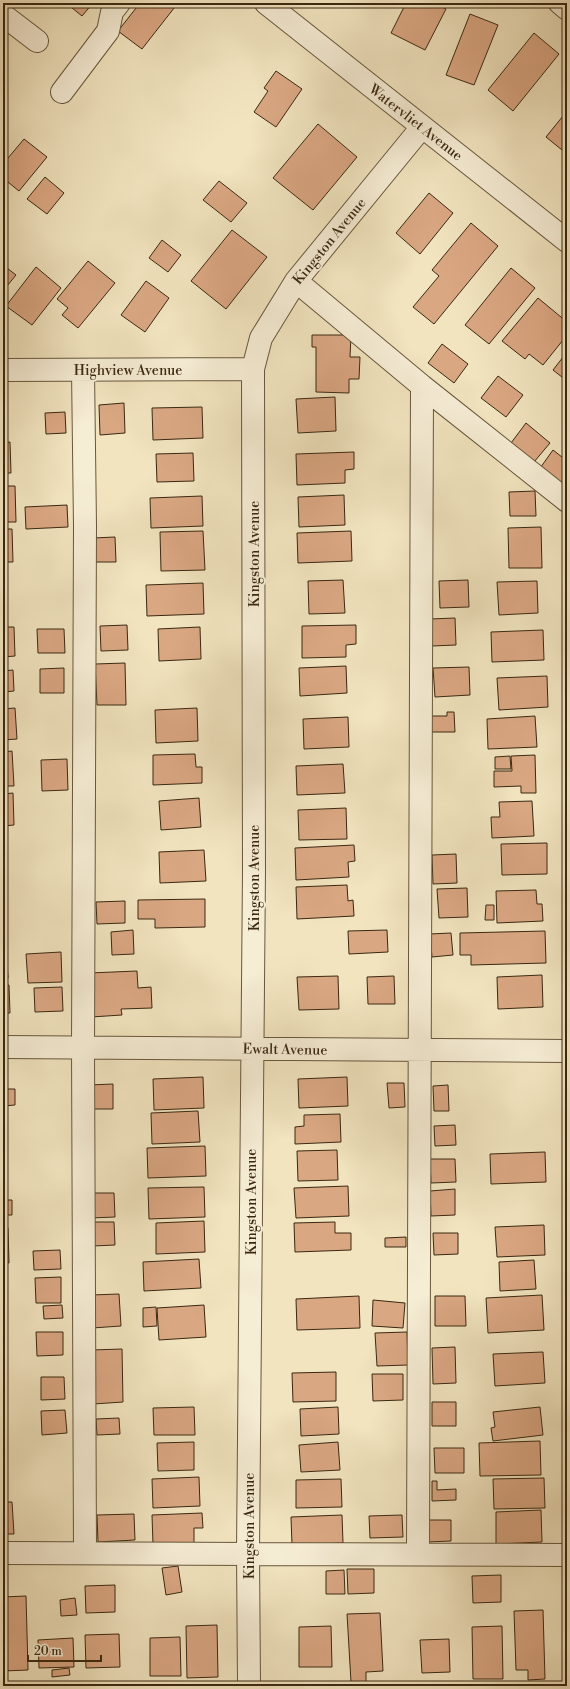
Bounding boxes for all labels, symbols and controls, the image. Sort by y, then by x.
street label: Watervliet Avenue [364,80,466,165]
street label: Kingston Avenue [289,195,370,289]
street label: Highview Avenue [74,362,182,380]
street label: Kingston Avenue [246,501,264,607]
street label: Kingston Avenue [246,825,264,931]
street label: Ewalt Avenue [243,1040,327,1060]
street label: Kingston Avenue [243,1149,261,1255]
street label: Kingston Avenue [241,1473,259,1579]
scale bar [28,1637,101,1663]
text: 20 m [34,1644,62,1659]

